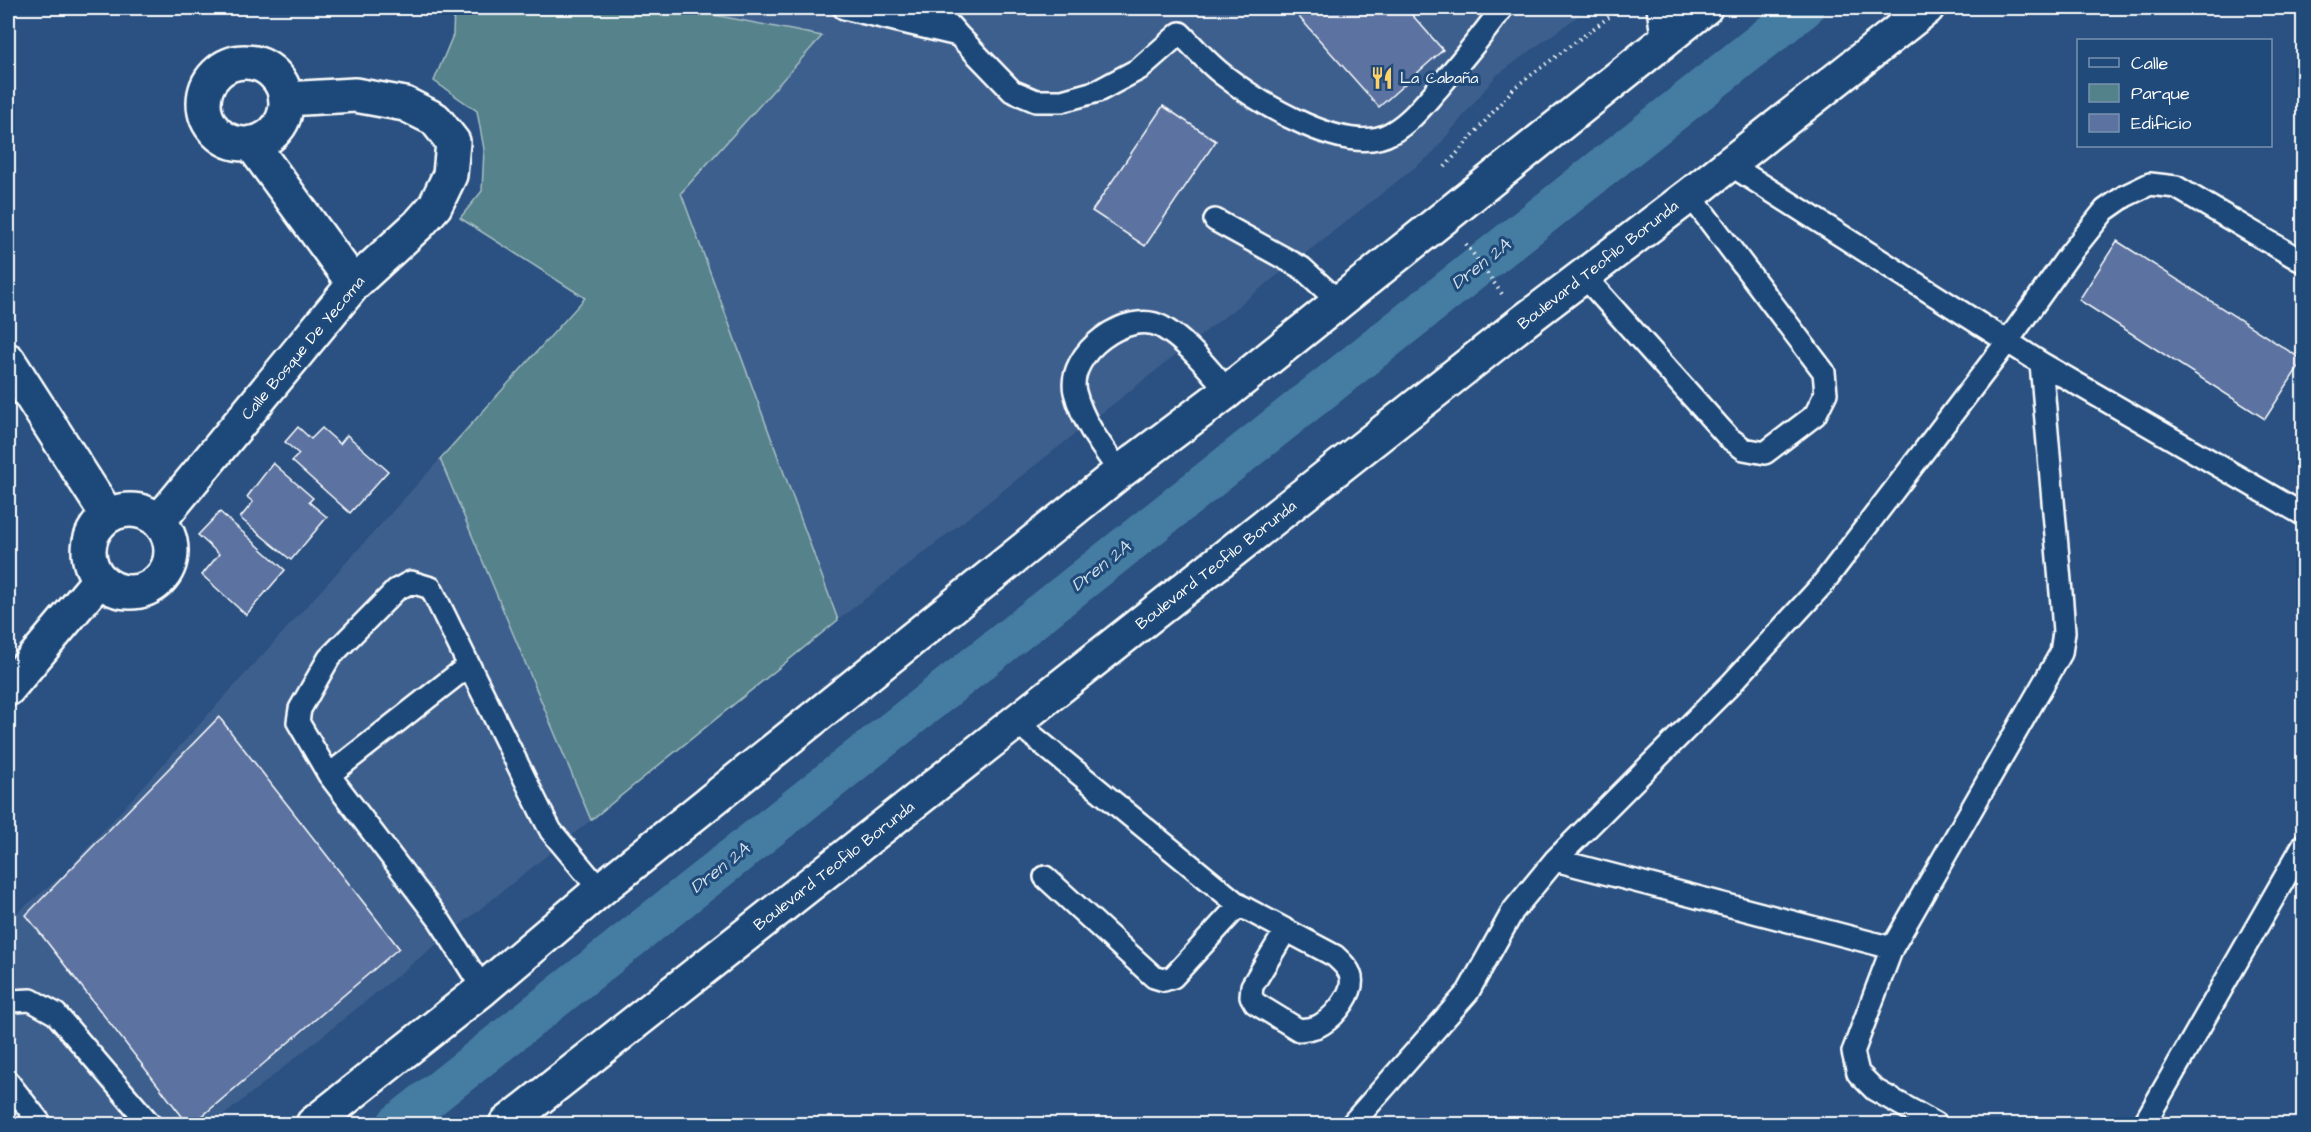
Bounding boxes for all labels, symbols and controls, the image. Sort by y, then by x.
legend [2077,39,2272,147]
text: Calle [2131,51,2169,76]
restaurant icon: La Cabaña [1369,65,1395,91]
place label: La Cabaña [1400,67,1478,89]
text: Parque [2131,81,2190,106]
text: Edificio [2131,111,2191,136]
street label: Boulevard Teofilo Borunda [1513,195,1683,335]
water label: Dren 2A [1446,232,1517,295]
street label: Calle Bosque De Yecoma [236,271,370,425]
street label: Boulevard Teofilo Borunda [1131,495,1301,635]
water label: Dren 2A [1066,534,1137,597]
street label: Boulevard Teofilo Borunda [749,796,919,936]
water label: Dren 2A [685,836,756,899]

